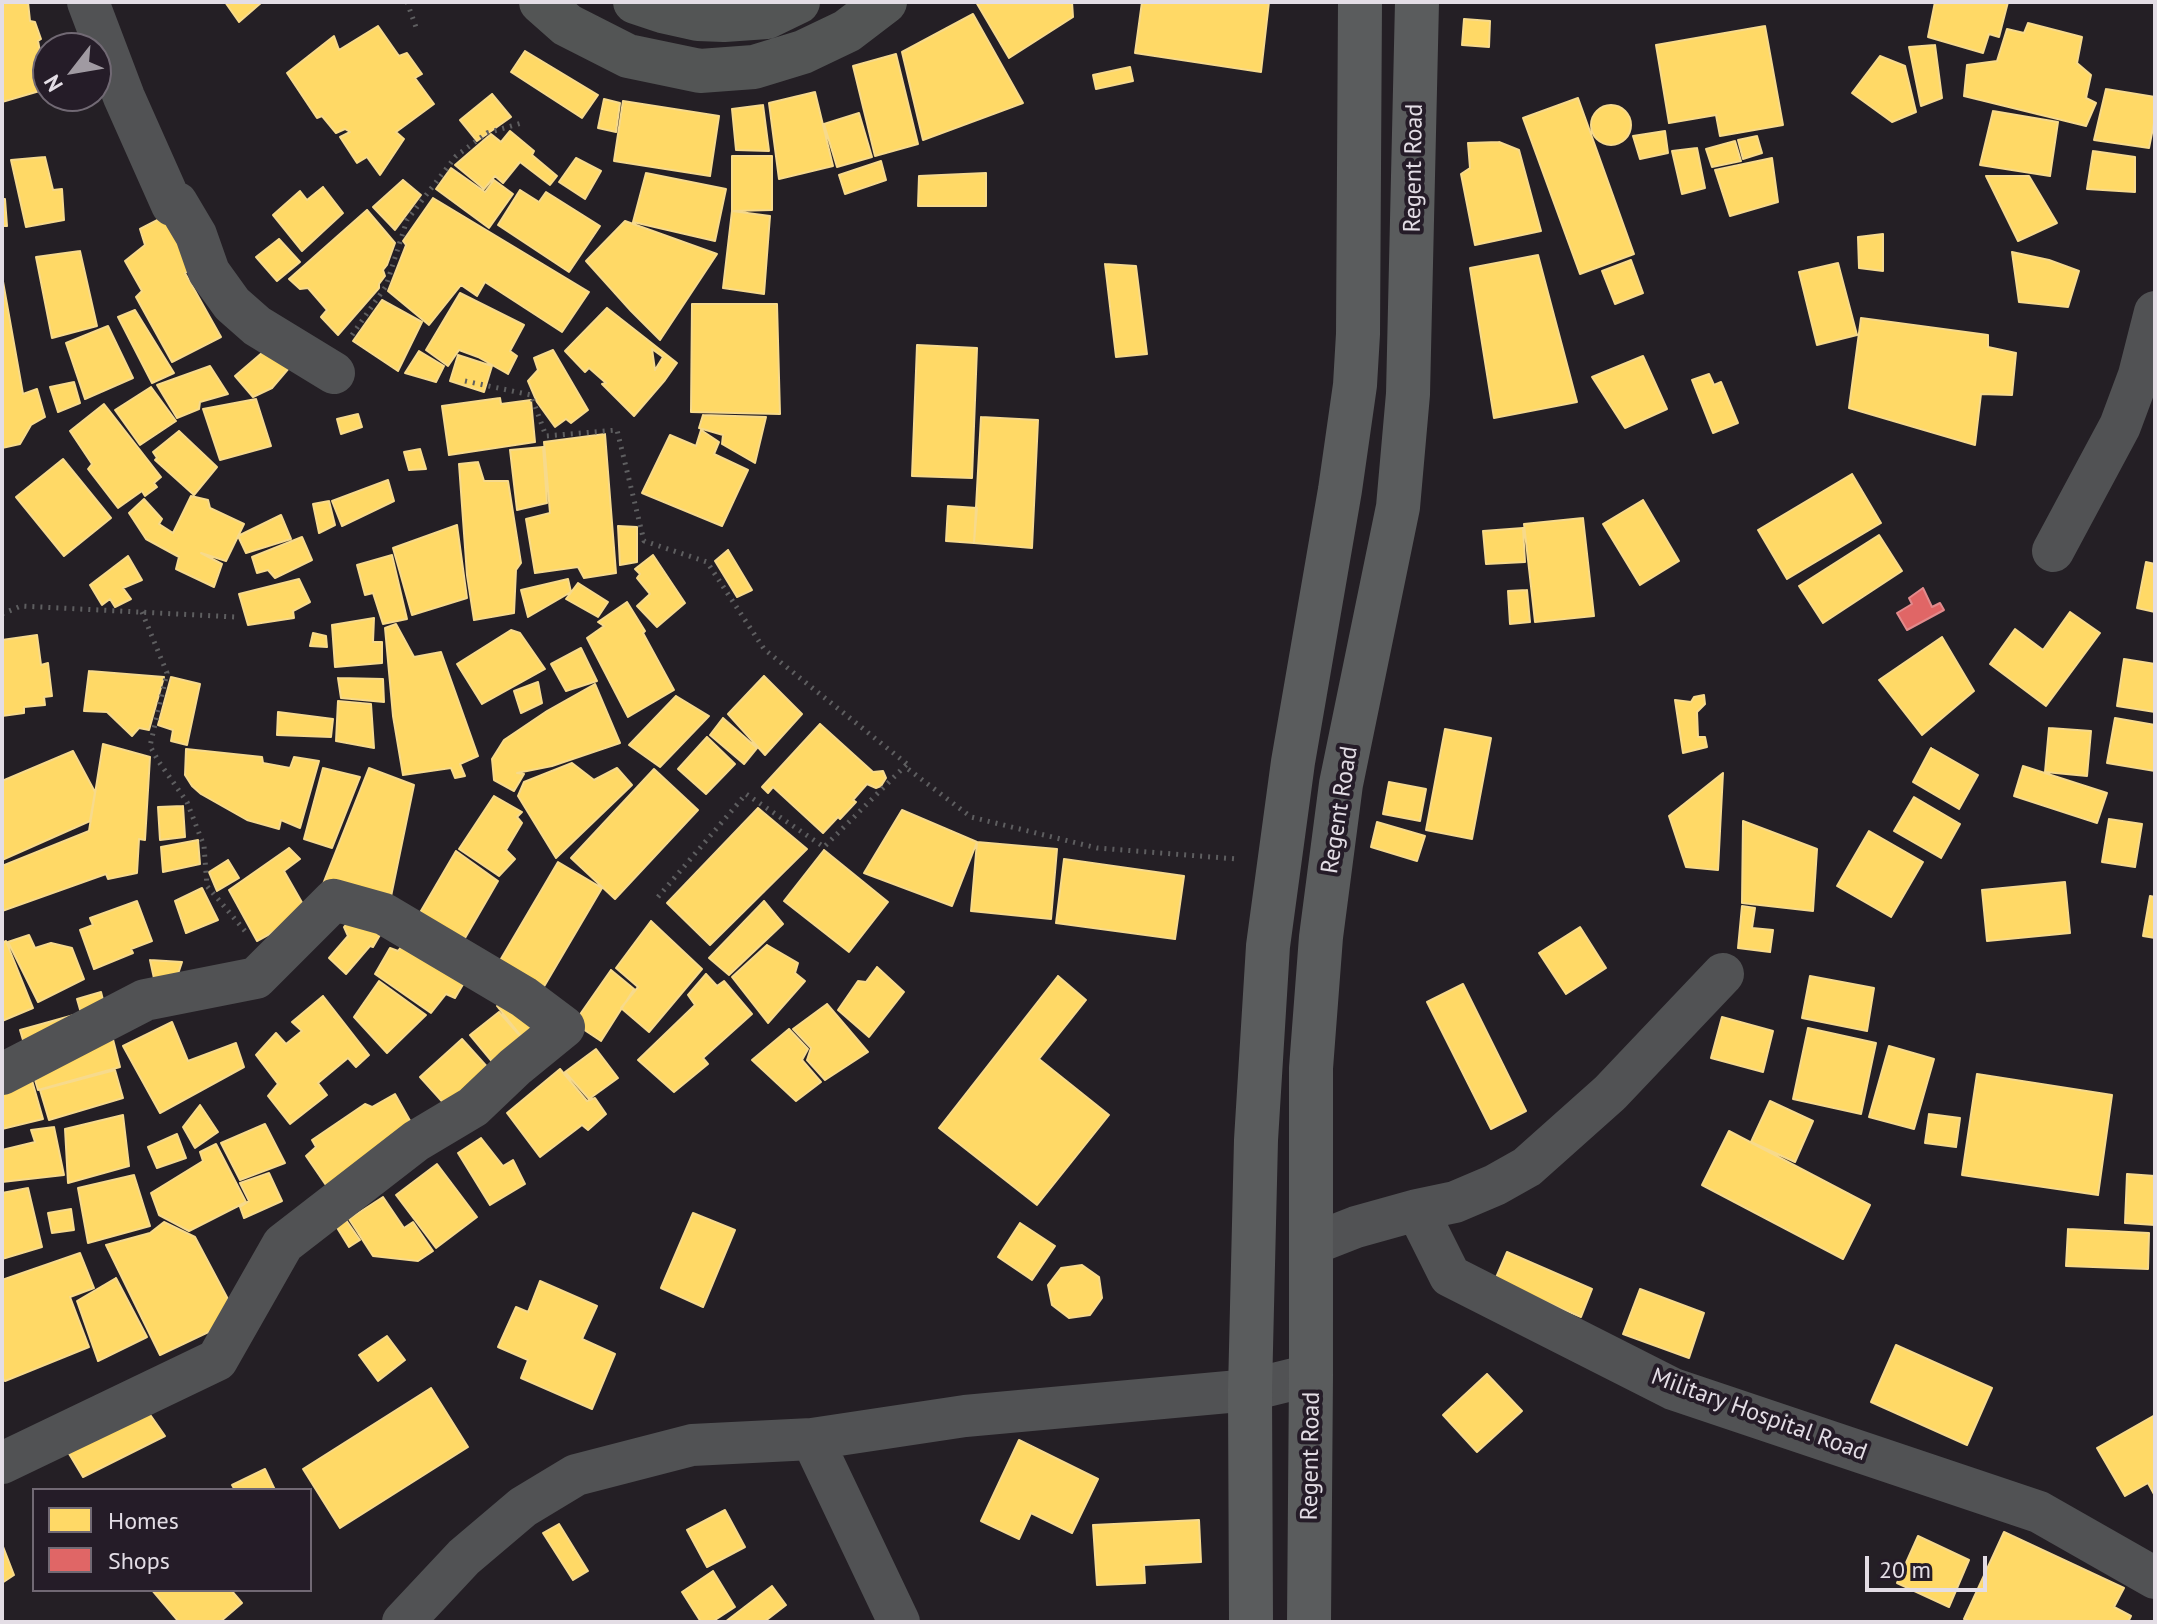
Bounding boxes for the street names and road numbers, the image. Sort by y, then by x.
street label: Regent Road [1398,103,1430,233]
street label: Regent Road [1316,744,1364,876]
street label: Military Hospital Road [1647,1363,1871,1467]
street label: Regent Road [1295,1391,1327,1521]

